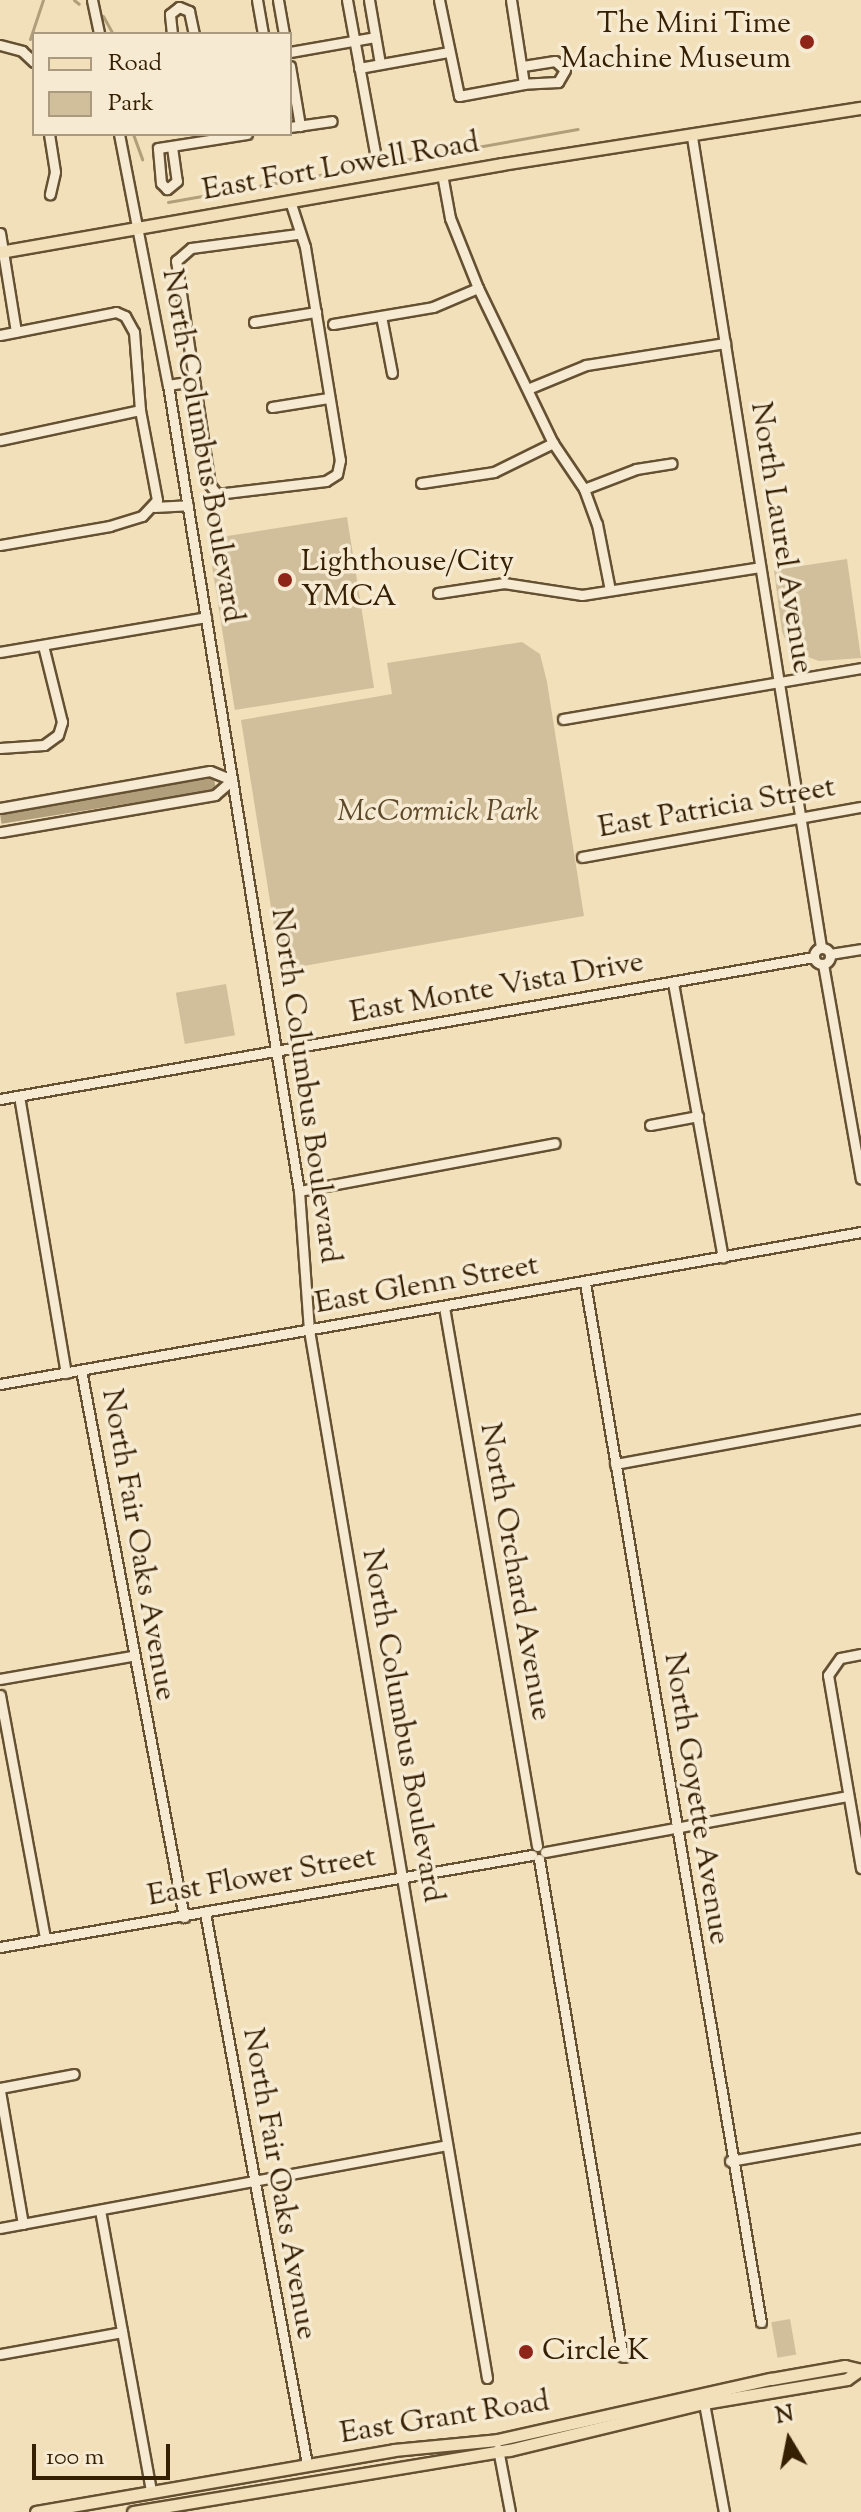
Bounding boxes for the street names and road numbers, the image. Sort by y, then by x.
street label: East Fort Lowell Road [200,126,482,210]
street label: North Columbus Boulevard [152,266,250,626]
street label: North Laurel Avenue [741,400,819,676]
street label: East Patricia Street [596,770,838,848]
street label: North Columbus Boulevard [261,906,347,1266]
street label: East Monte Vista Drive [347,945,647,1033]
street label: East Glenn Street [312,1249,542,1323]
street label: North Fair Oaks Avenue [92,1386,182,1704]
street label: North Orchard Avenue [470,1420,558,1724]
street label: North Columbus Boulevard [352,1546,450,1906]
street label: North Goyette Avenue [654,1651,736,1947]
street label: East Flower Street [145,1840,379,1916]
street label: North Fair Oaks Avenue [233,2025,323,2343]
street label: East Grant Road [338,2385,552,2453]

